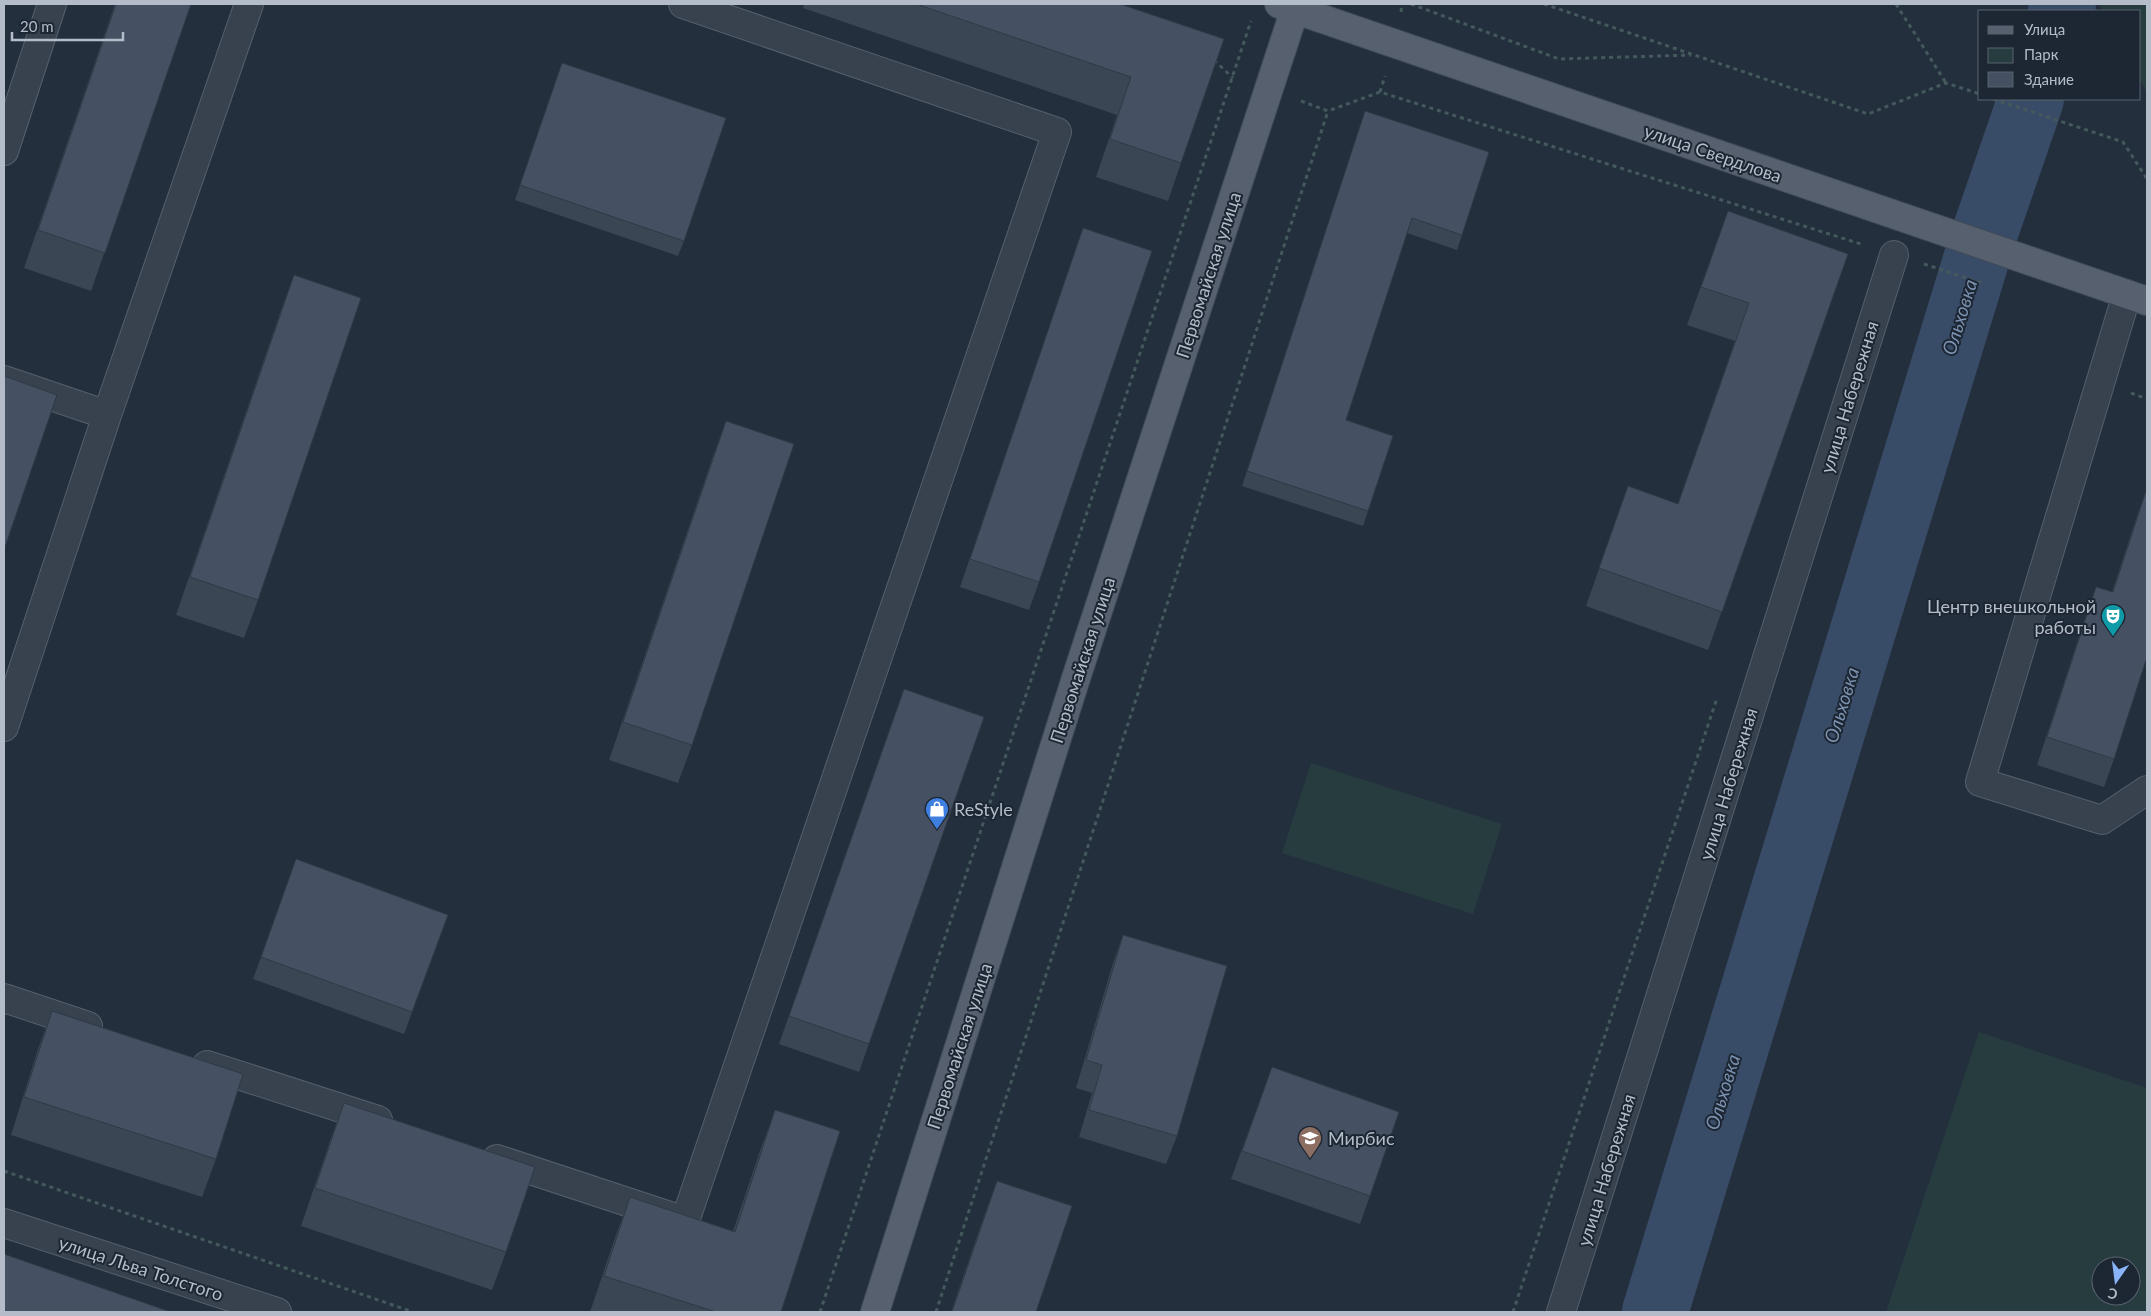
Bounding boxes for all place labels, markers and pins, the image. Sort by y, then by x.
place label: Центр внешкольной работы [1927,595,2096,638]
theatre icon: Центр внешкольной работы [2100,603,2126,637]
shop icon: ReStyle [924,796,950,830]
place label: ReStyle [954,798,1013,820]
school or university icon: Мирбис [1297,1125,1323,1159]
place label: Мирбис [1328,1127,1395,1149]

